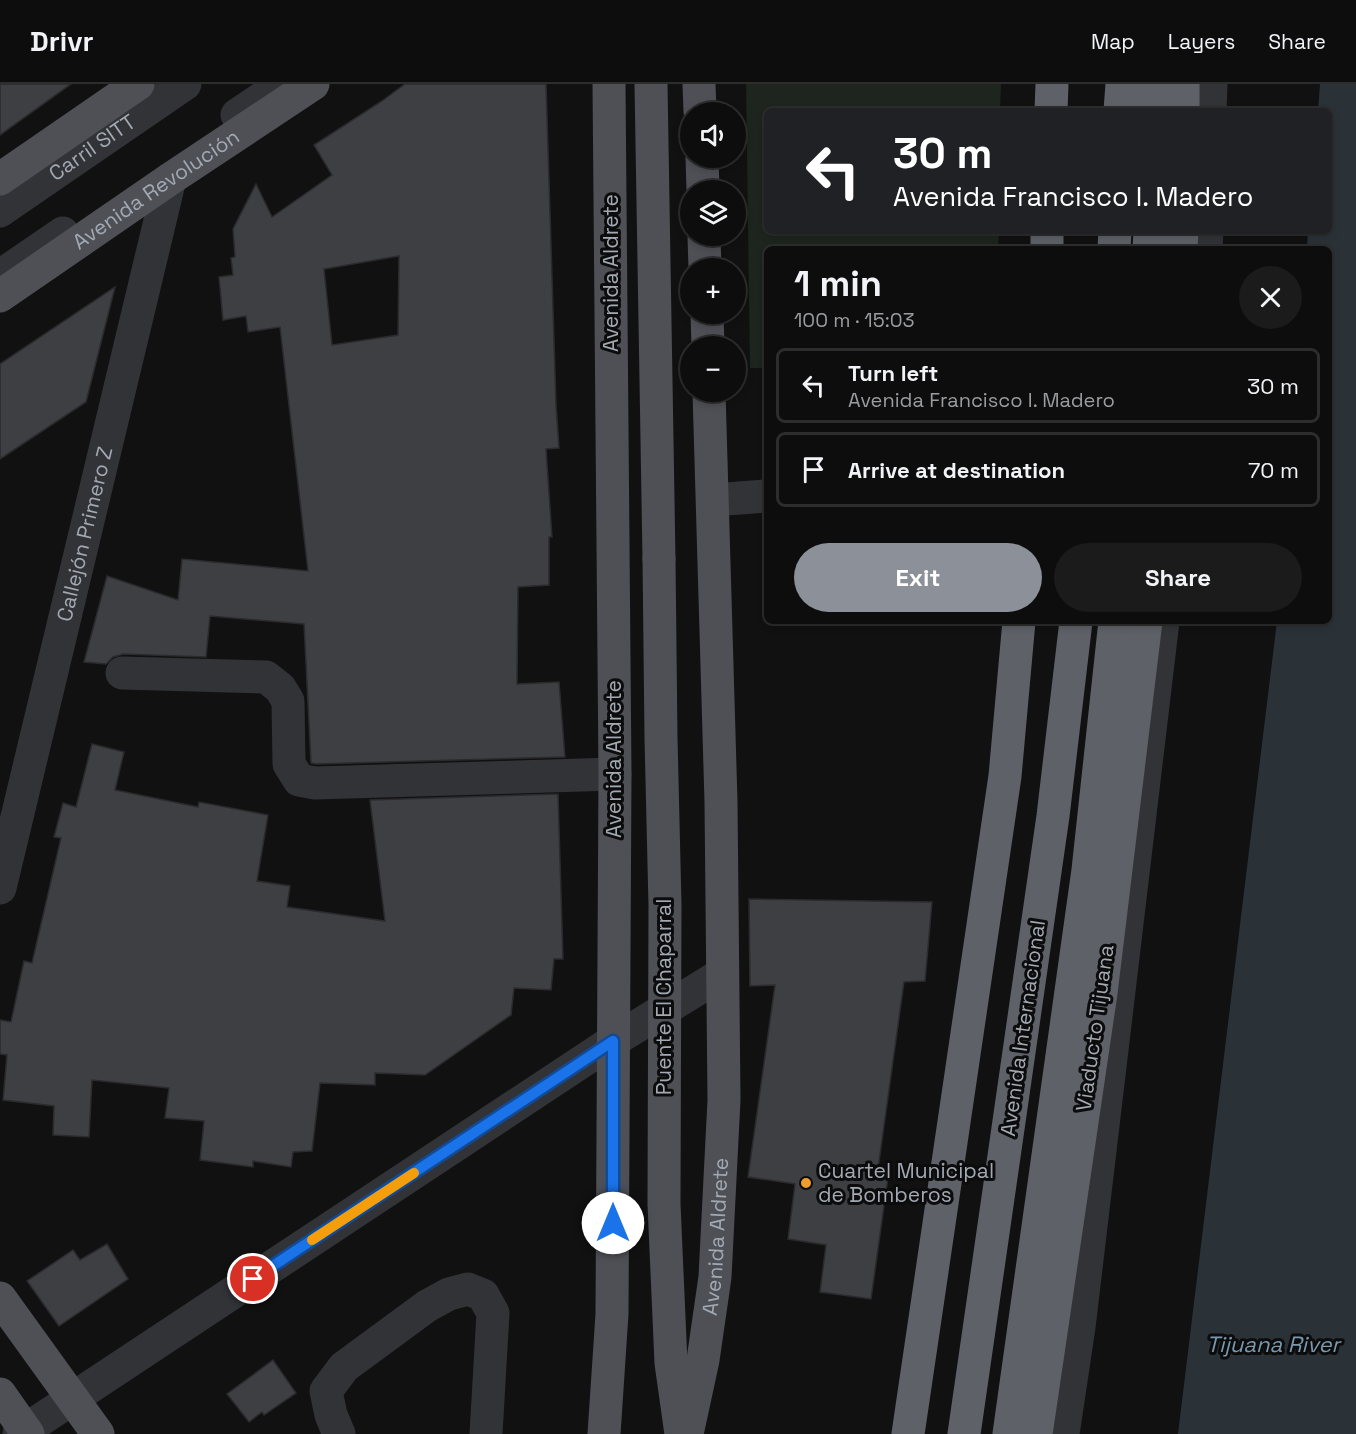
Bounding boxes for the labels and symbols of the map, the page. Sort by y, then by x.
street label: Carril SITT [43,108,141,187]
street label: Avenida Revolución [67,123,244,255]
street label: Avenida Aldrete [597,194,624,352]
street label: Callejón Primero Z [50,444,118,624]
street label: Avenida Aldrete [600,680,627,838]
street label: Puente El Chaparral [650,899,677,1095]
street label: Avenida Internacional [994,918,1051,1138]
street label: Viaducto Tijuana [1069,943,1120,1113]
street label: Avenida Aldrete [696,1157,734,1317]
place label: Cuartel Municipal de Bomberos [818,1157,994,1208]
marker: Cuartel Municipal de Bomberos [799,1176,813,1190]
position arrow [581,1191,645,1255]
pin [227,1253,278,1304]
water label: Tijuana River [1206,1330,1342,1358]

